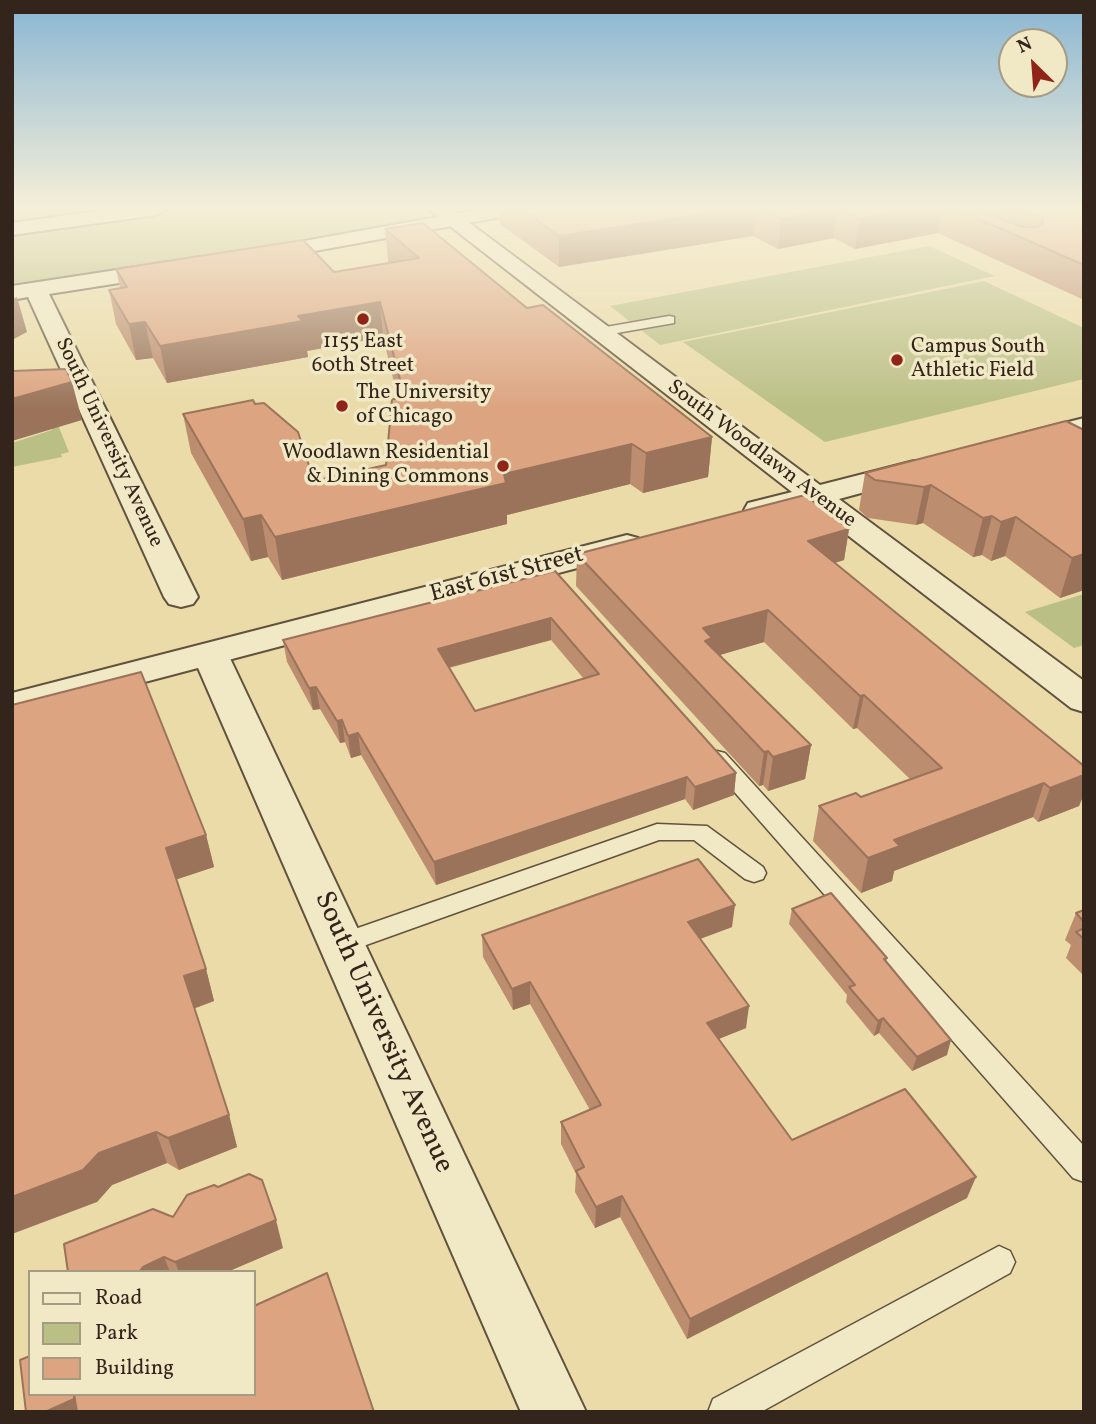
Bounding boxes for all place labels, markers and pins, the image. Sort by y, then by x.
marker: 1155 East 60th Street [355,311,371,327]
place label: 1155 East 60th Street [312,330,414,380]
place label: Campus South Athletic Field [911,335,1045,385]
marker: Campus South Athletic Field [889,352,905,368]
place label: The University of Chicago [356,381,491,431]
marker: The University of Chicago [334,398,350,414]
place label: Woodlawn Residential & Dining Commons [282,441,489,491]
marker: Woodlawn Residential & Dining Commons [495,458,511,474]

